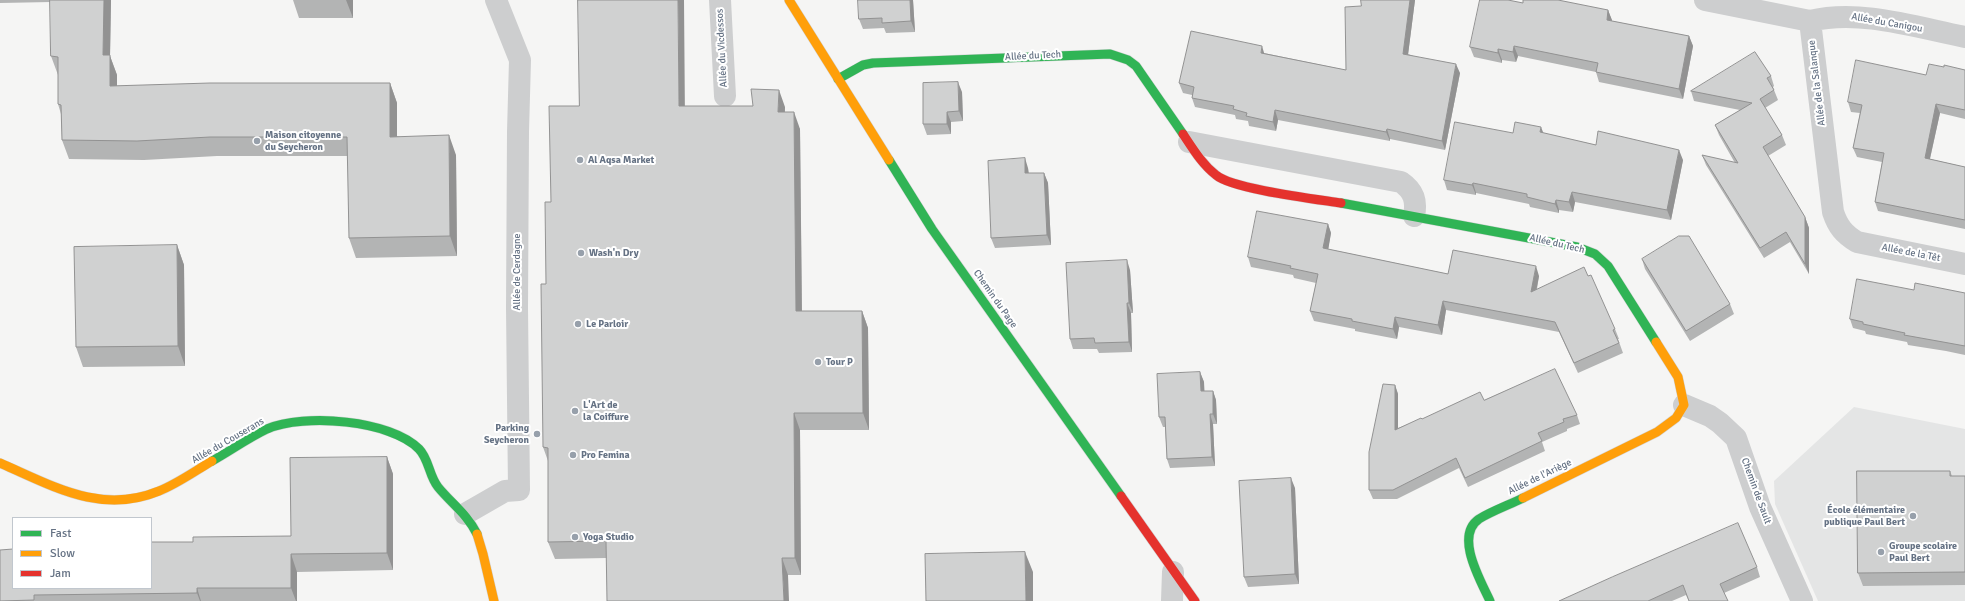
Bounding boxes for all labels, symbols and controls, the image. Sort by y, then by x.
street label: Allée du Vicdessos [714,8,730,88]
street label: Allée du Canigou [1850,11,1924,35]
street label: Allée de la Salanque [1806,39,1828,127]
street label: Allée du Tech [1005,49,1061,63]
place label: Maison citoyenne du Seycheron [265,129,341,152]
marker: Maison citoyenne du Seycheron [252,136,262,146]
place label: Al Aqsa Market [588,154,654,166]
marker: Al Aqsa Market [575,155,585,165]
street label: Allée du Tech [1528,232,1586,256]
street label: Allée de Cerdagne [511,233,523,311]
street label: Allée de la Têt [1881,241,1941,265]
place label: Wash'n Dry [589,247,639,259]
marker: Wash'n Dry [576,248,586,258]
street label: Chemin du Page [970,267,1020,331]
place label: Le Parloir [586,318,628,330]
marker: Le Parloir [573,319,583,329]
place label: Tour P [826,356,853,368]
marker: Tour P [813,357,823,367]
place label: L'Art de la Coiffure [583,399,629,422]
marker: L'Art de la Coiffure [570,406,580,416]
street label: Allée du Couserans [190,415,266,467]
place label: Parking Seycheron [484,422,529,446]
marker: Parking Seycheron [532,429,542,439]
place label: Pro Femina [581,449,630,461]
marker: Pro Femina [568,450,578,460]
street label: Allée de l'Ariège [1506,456,1574,498]
street label: Chemin de Sault [1738,456,1774,526]
place label: École élémentaire publique Paul Bert [1824,504,1905,528]
marker: École élémentaire publique Paul Bert [1908,511,1918,521]
legend [12,517,152,589]
text: Fast [50,526,71,541]
place label: Yoga Studio [583,531,634,543]
marker: Yoga Studio [570,532,580,542]
place label: Groupe scolaire Paul Bert [1889,540,1957,564]
text: Slow [50,546,75,561]
marker: Groupe scolaire Paul Bert [1876,547,1886,557]
text: Jam [50,566,71,581]

